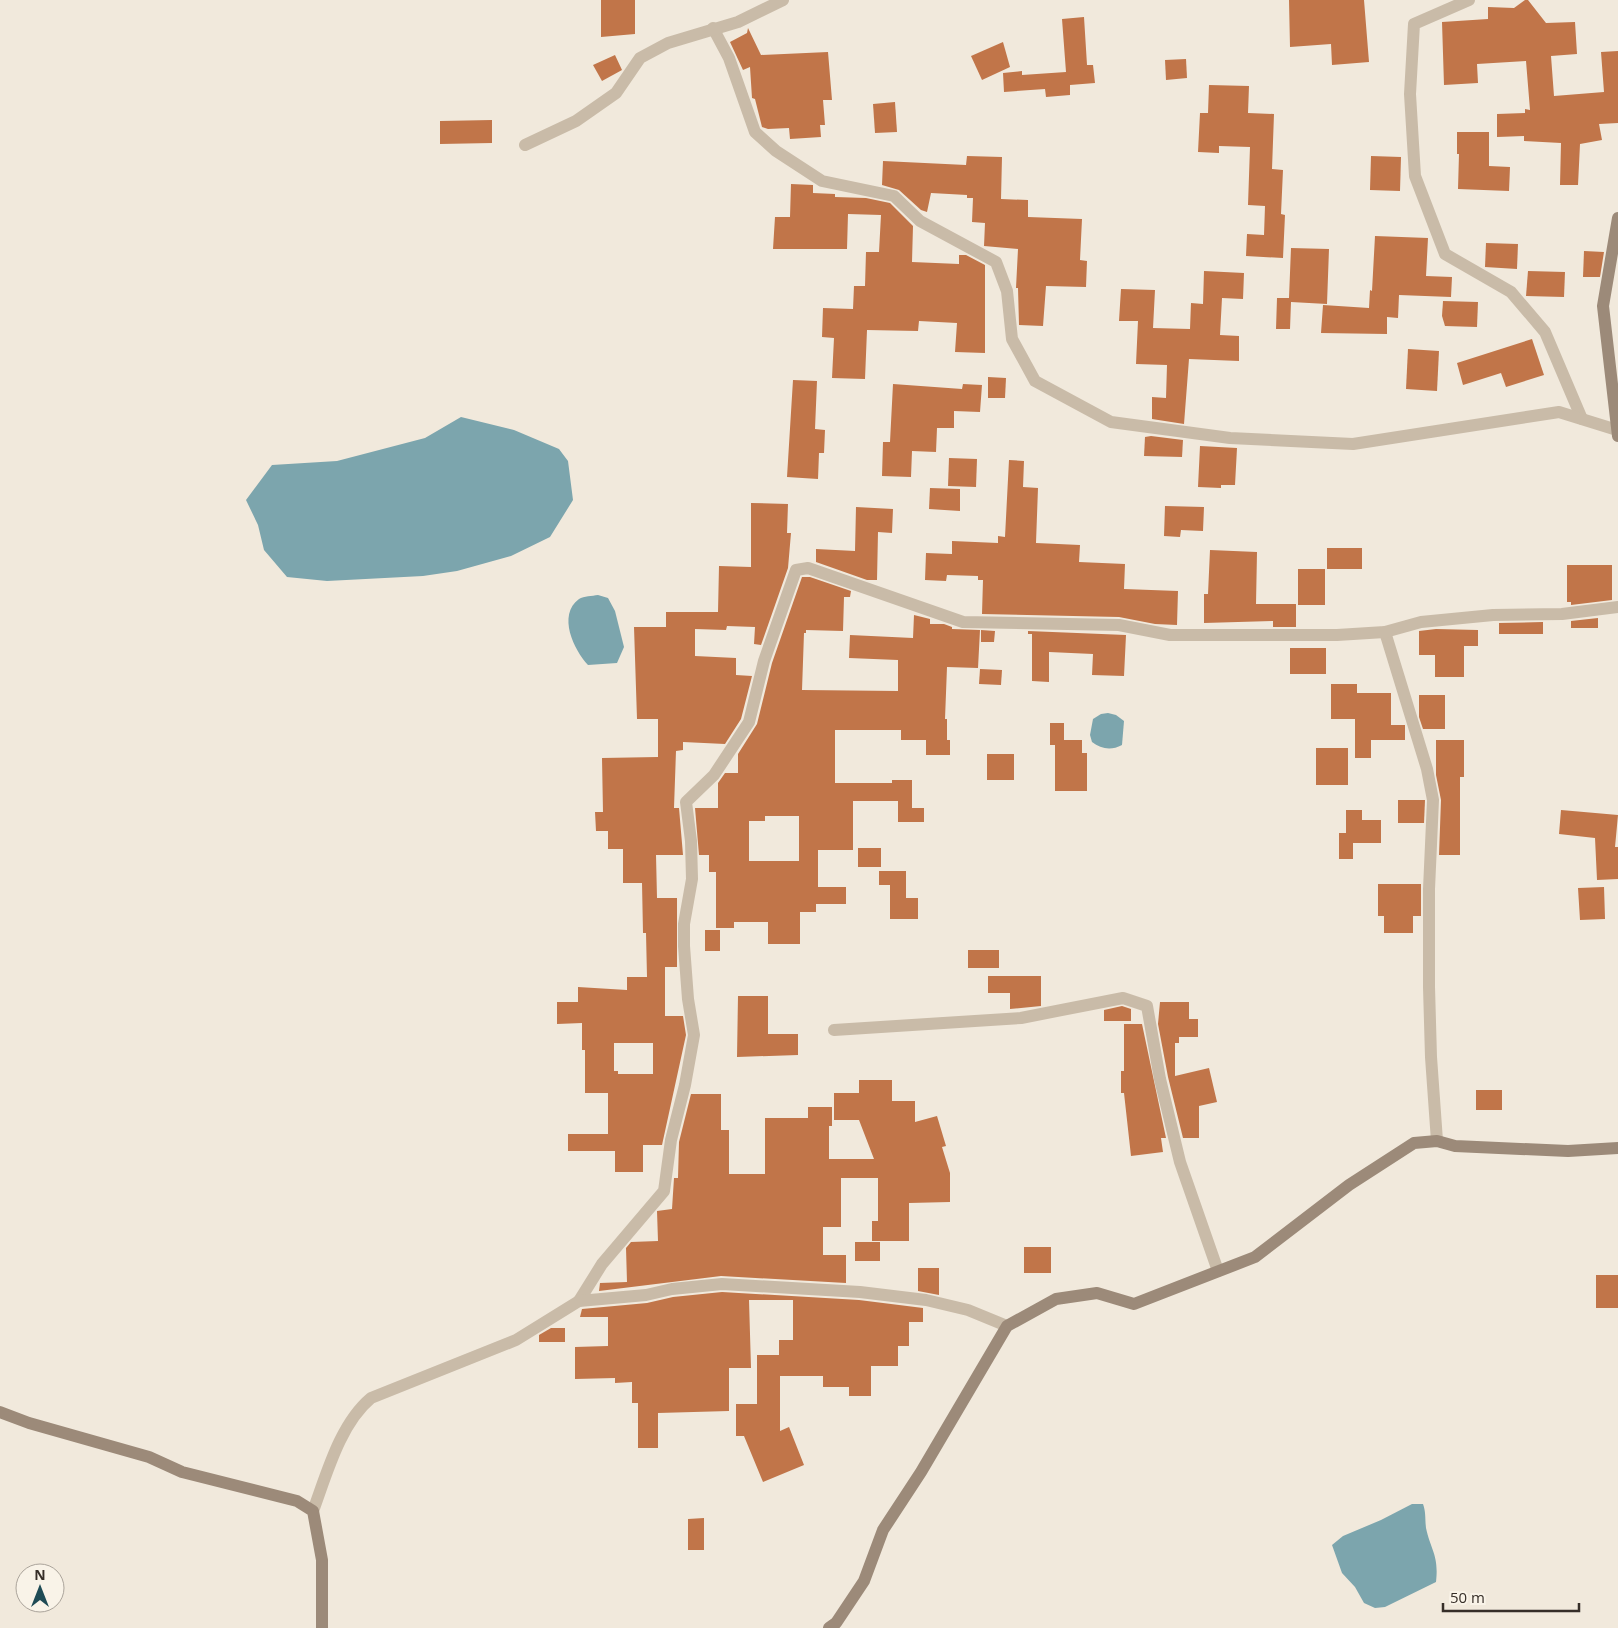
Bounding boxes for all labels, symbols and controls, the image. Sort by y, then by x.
north arrow [15,1563,65,1613]
text: N [34,1565,46,1584]
scale bar [1443,1580,1579,1612]
text: 50 m [1450,1587,1485,1607]

